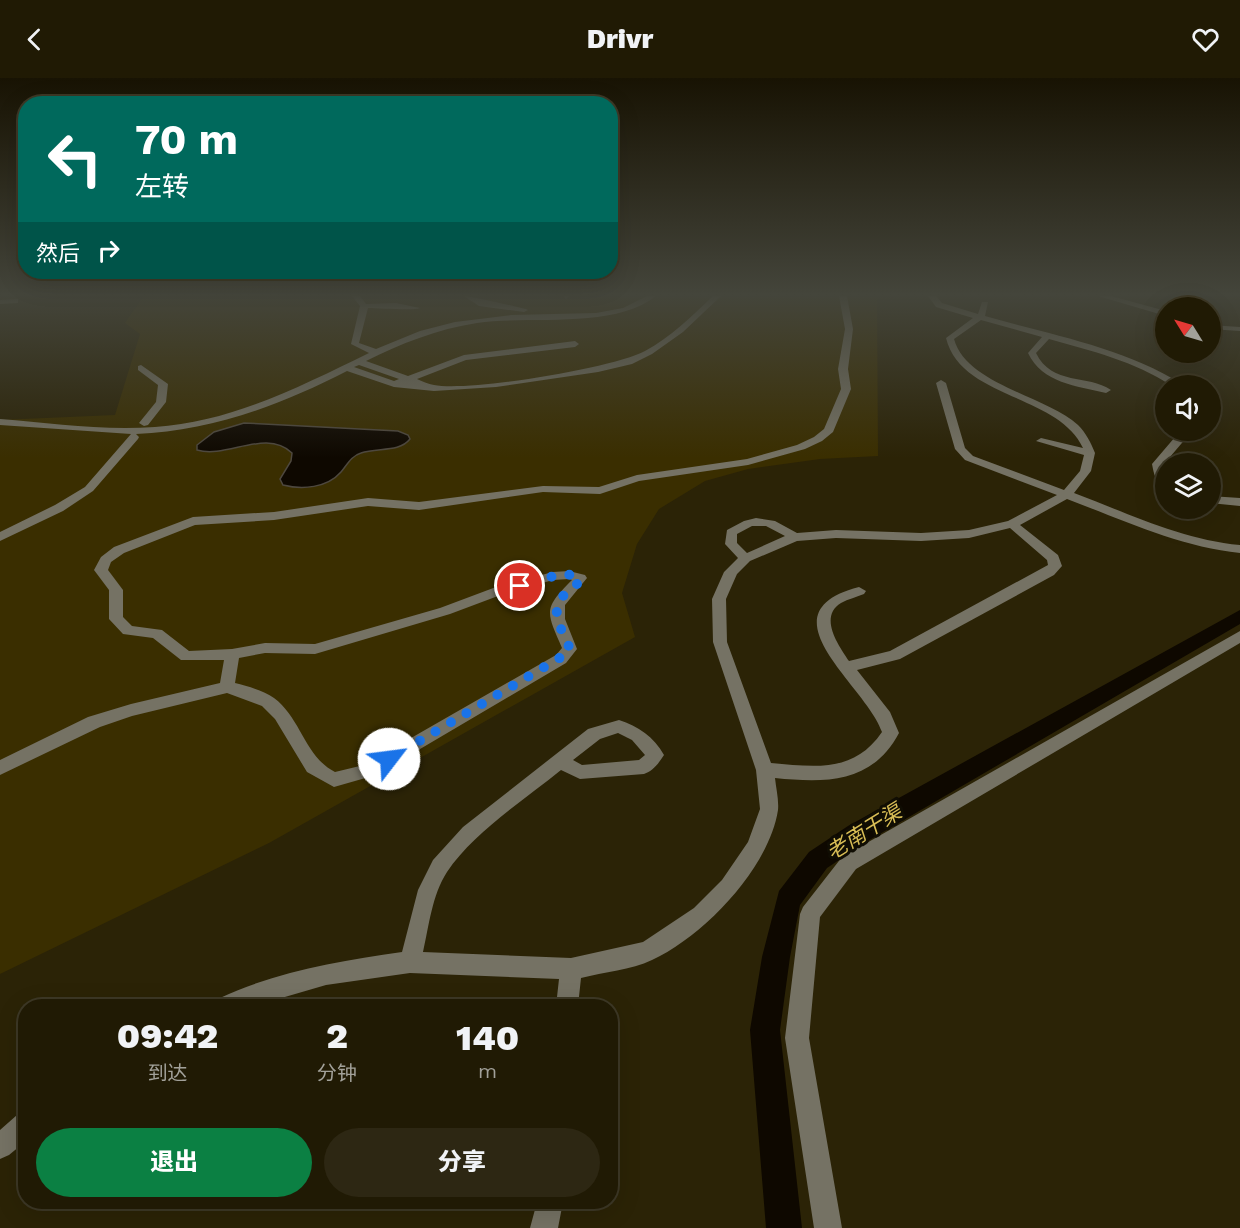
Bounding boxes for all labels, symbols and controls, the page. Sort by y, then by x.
icon: back [18,23,51,56]
text: Drivr [587,23,653,55]
icon: heart [1189,23,1222,56]
text: 70 m [135,115,238,164]
icon: left [36,120,114,198]
text: 左转 [135,171,189,203]
icon: right [92,234,125,267]
text: 然后 [36,241,80,266]
north arrow [1155,297,1221,363]
map controls [1155,297,1221,519]
button: sound [1155,375,1221,441]
button: layers [1155,453,1221,519]
pin [494,560,545,611]
icon: arrive [503,569,536,602]
position arrow [357,727,421,791]
water label: 老南干渠 [821,797,909,864]
text: 09:42 [117,1015,218,1057]
text: 2 [326,1015,348,1057]
text: 140 [456,1017,519,1059]
text: m [478,1059,497,1083]
text: 到达 [148,1061,188,1085]
text: 分钟 [317,1061,357,1085]
button: 退出 [36,1128,312,1197]
button: 分享 [324,1128,600,1197]

